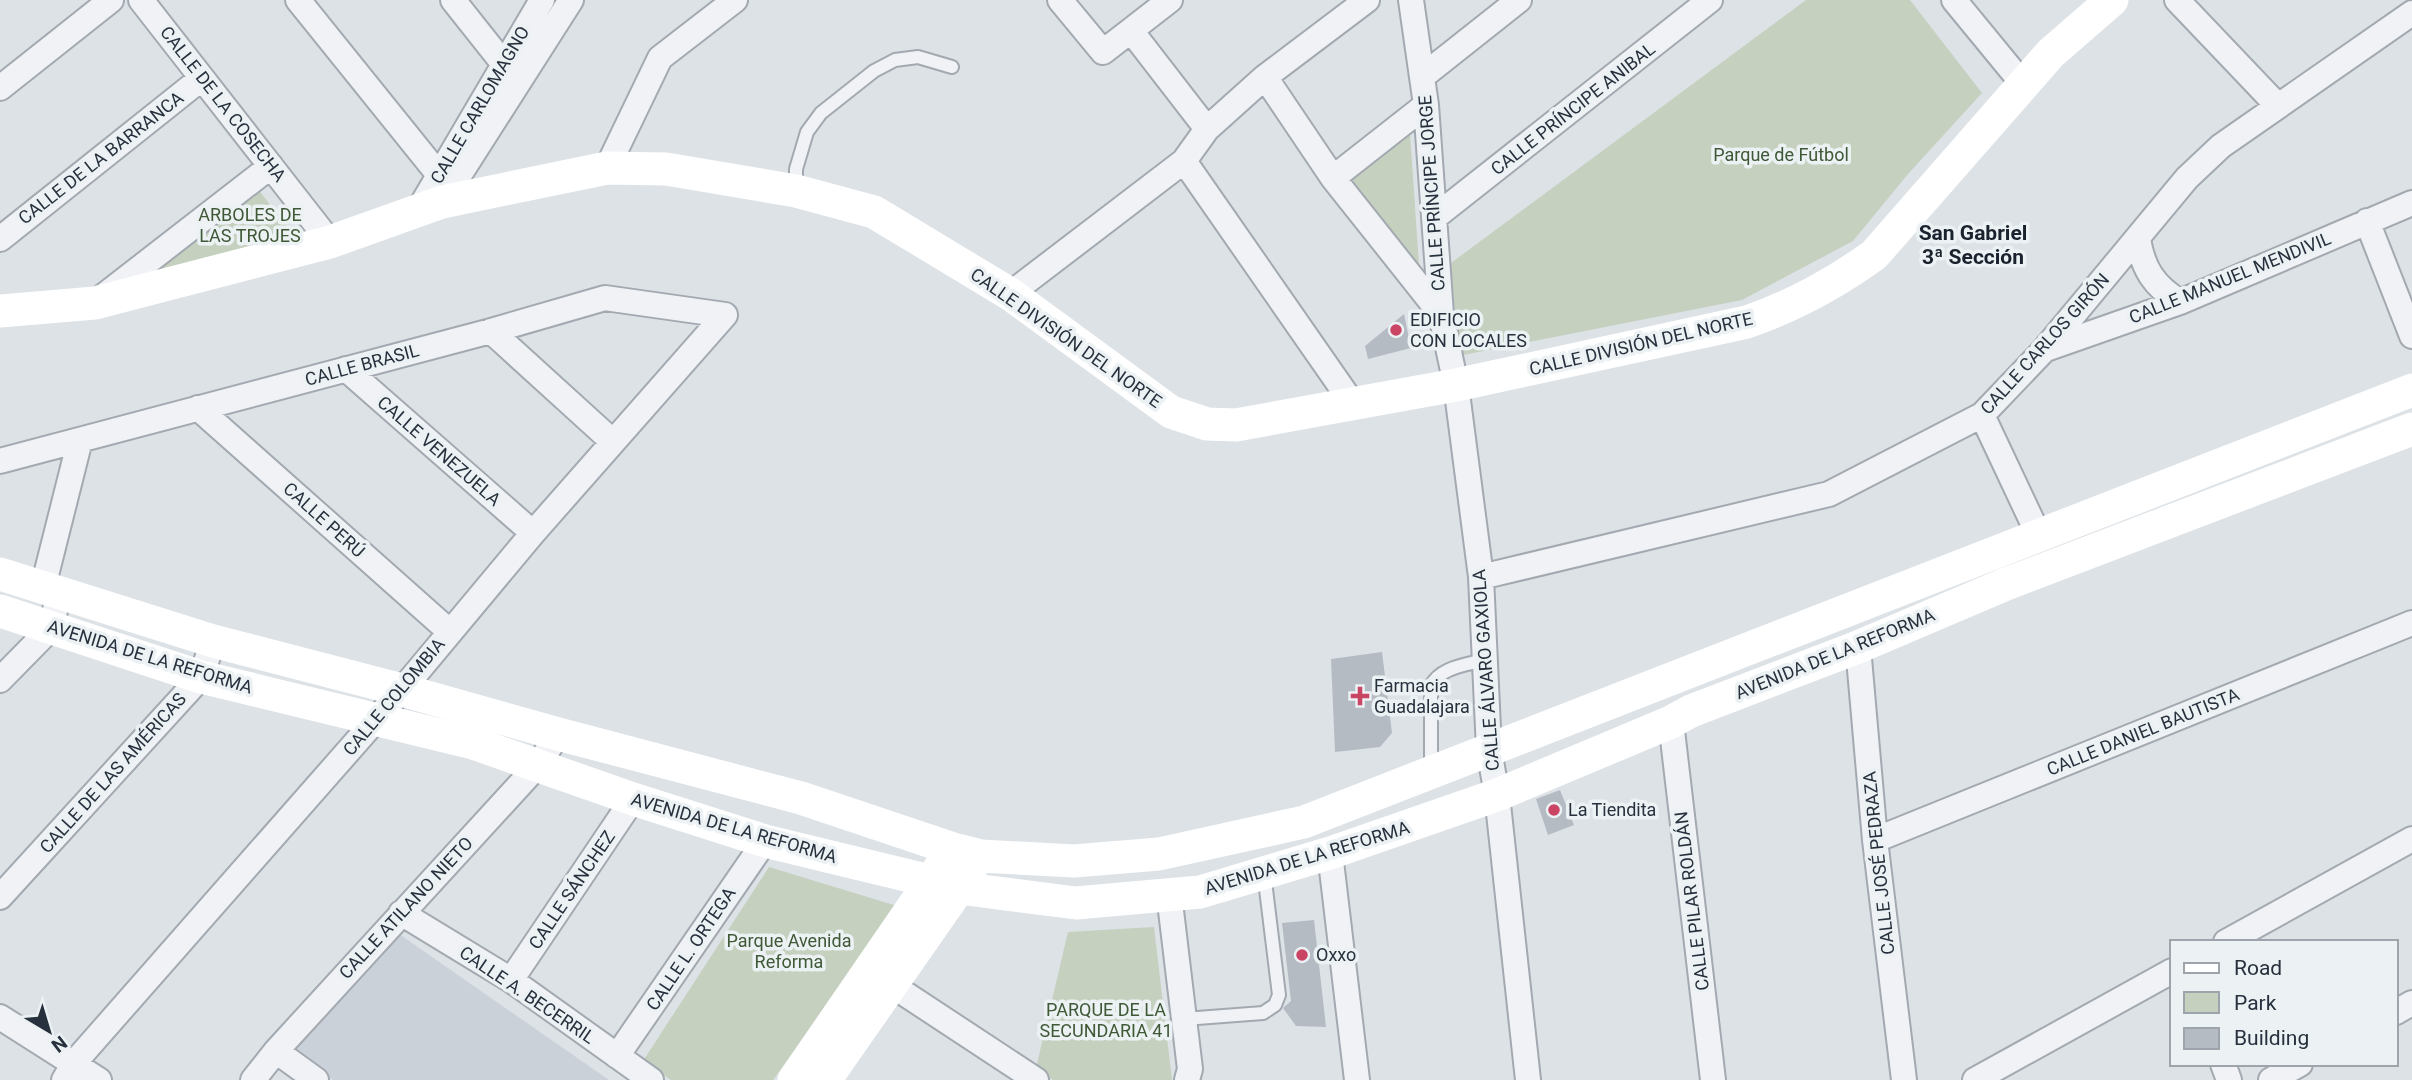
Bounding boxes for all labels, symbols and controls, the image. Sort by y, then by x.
street label: CALLE DE LA COSECHA [156,22,291,186]
street label: CALLE CARLOMAGNO [426,22,533,187]
street label: CALLE PRÍNCIPE ANIBAL [1486,38,1659,179]
street label: CALLE DE LA BARRANCA [14,87,187,228]
street label: CALLE PRÍNCIPE JORGE [1414,94,1449,292]
park label: Parque de Fútbol [1713,144,1849,165]
park label: ARBOLES DE LAS TROJES [198,204,302,246]
district label: San Gabriel 3ª Sección [1919,221,2027,269]
street label: CALLE MANUEL MENDIVIL [2126,227,2334,328]
street label: CALLE DIVISIÓN DEL NORTE [967,263,1166,412]
street label: CALLE CARLOS GIRÓN [1976,269,2113,418]
street label: CALLE DIVISIÓN DEL NORTE [1527,308,1755,379]
place label: EDIFICIO CON LOCALES [1410,309,1527,351]
marker: EDIFICIO CON LOCALES [1388,322,1404,338]
street label: CALLE BRASIL [303,339,421,390]
street label: CALLE VENEZUELA [373,391,505,510]
street label: CALLE PERÚ [279,478,369,562]
street label: CALLE ÁLVARO GAXIOLA [1468,568,1503,772]
street label: AVENIDA DE LA REFORMA [1732,604,1938,703]
street label: AVENIDA DE LA REFORMA [45,615,255,698]
street label: CALLE COLOMBIA [338,633,449,760]
place label: Farmacia Guadalajara [1374,675,1470,717]
street label: CALLE DANIEL BAUTISTA [2044,683,2242,780]
street label: CALLE DE LAS AMÉRICAS [35,688,190,857]
marker: Farmacia Guadalajara [1352,688,1368,704]
street label: CALLE JOSÉ PEDRAZA [1858,770,1899,956]
street label: AVENIDA DE LA REFORMA [629,788,840,867]
place label: La Tiendita [1568,799,1656,820]
marker: La Tiendita [1546,802,1562,818]
street label: CALLE PILAR ROLDÁN [1670,810,1713,992]
street label: AVENIDA DE LA REFORMA [1202,816,1412,899]
street label: CALLE SÁNCHEZ [524,826,619,953]
street label: CALLE ATILANO NIETO [334,832,477,983]
street label: CALLE L. ORTEGA [642,883,740,1014]
park label: Parque Avenida Reforma [727,930,851,972]
legend [2170,940,2398,1066]
street label: CALLE A. BECERRIL [456,942,599,1048]
place label: Oxxo [1316,944,1356,965]
marker: Oxxo [1294,947,1310,963]
text: Road [2234,956,2282,980]
text: Park [2234,991,2277,1015]
north arrow [14,996,84,1066]
park label: PARQUE DE LA SECUNDARIA 41 [1039,999,1173,1041]
text: Building [2234,1026,2309,1050]
text: N [47,1031,72,1057]

